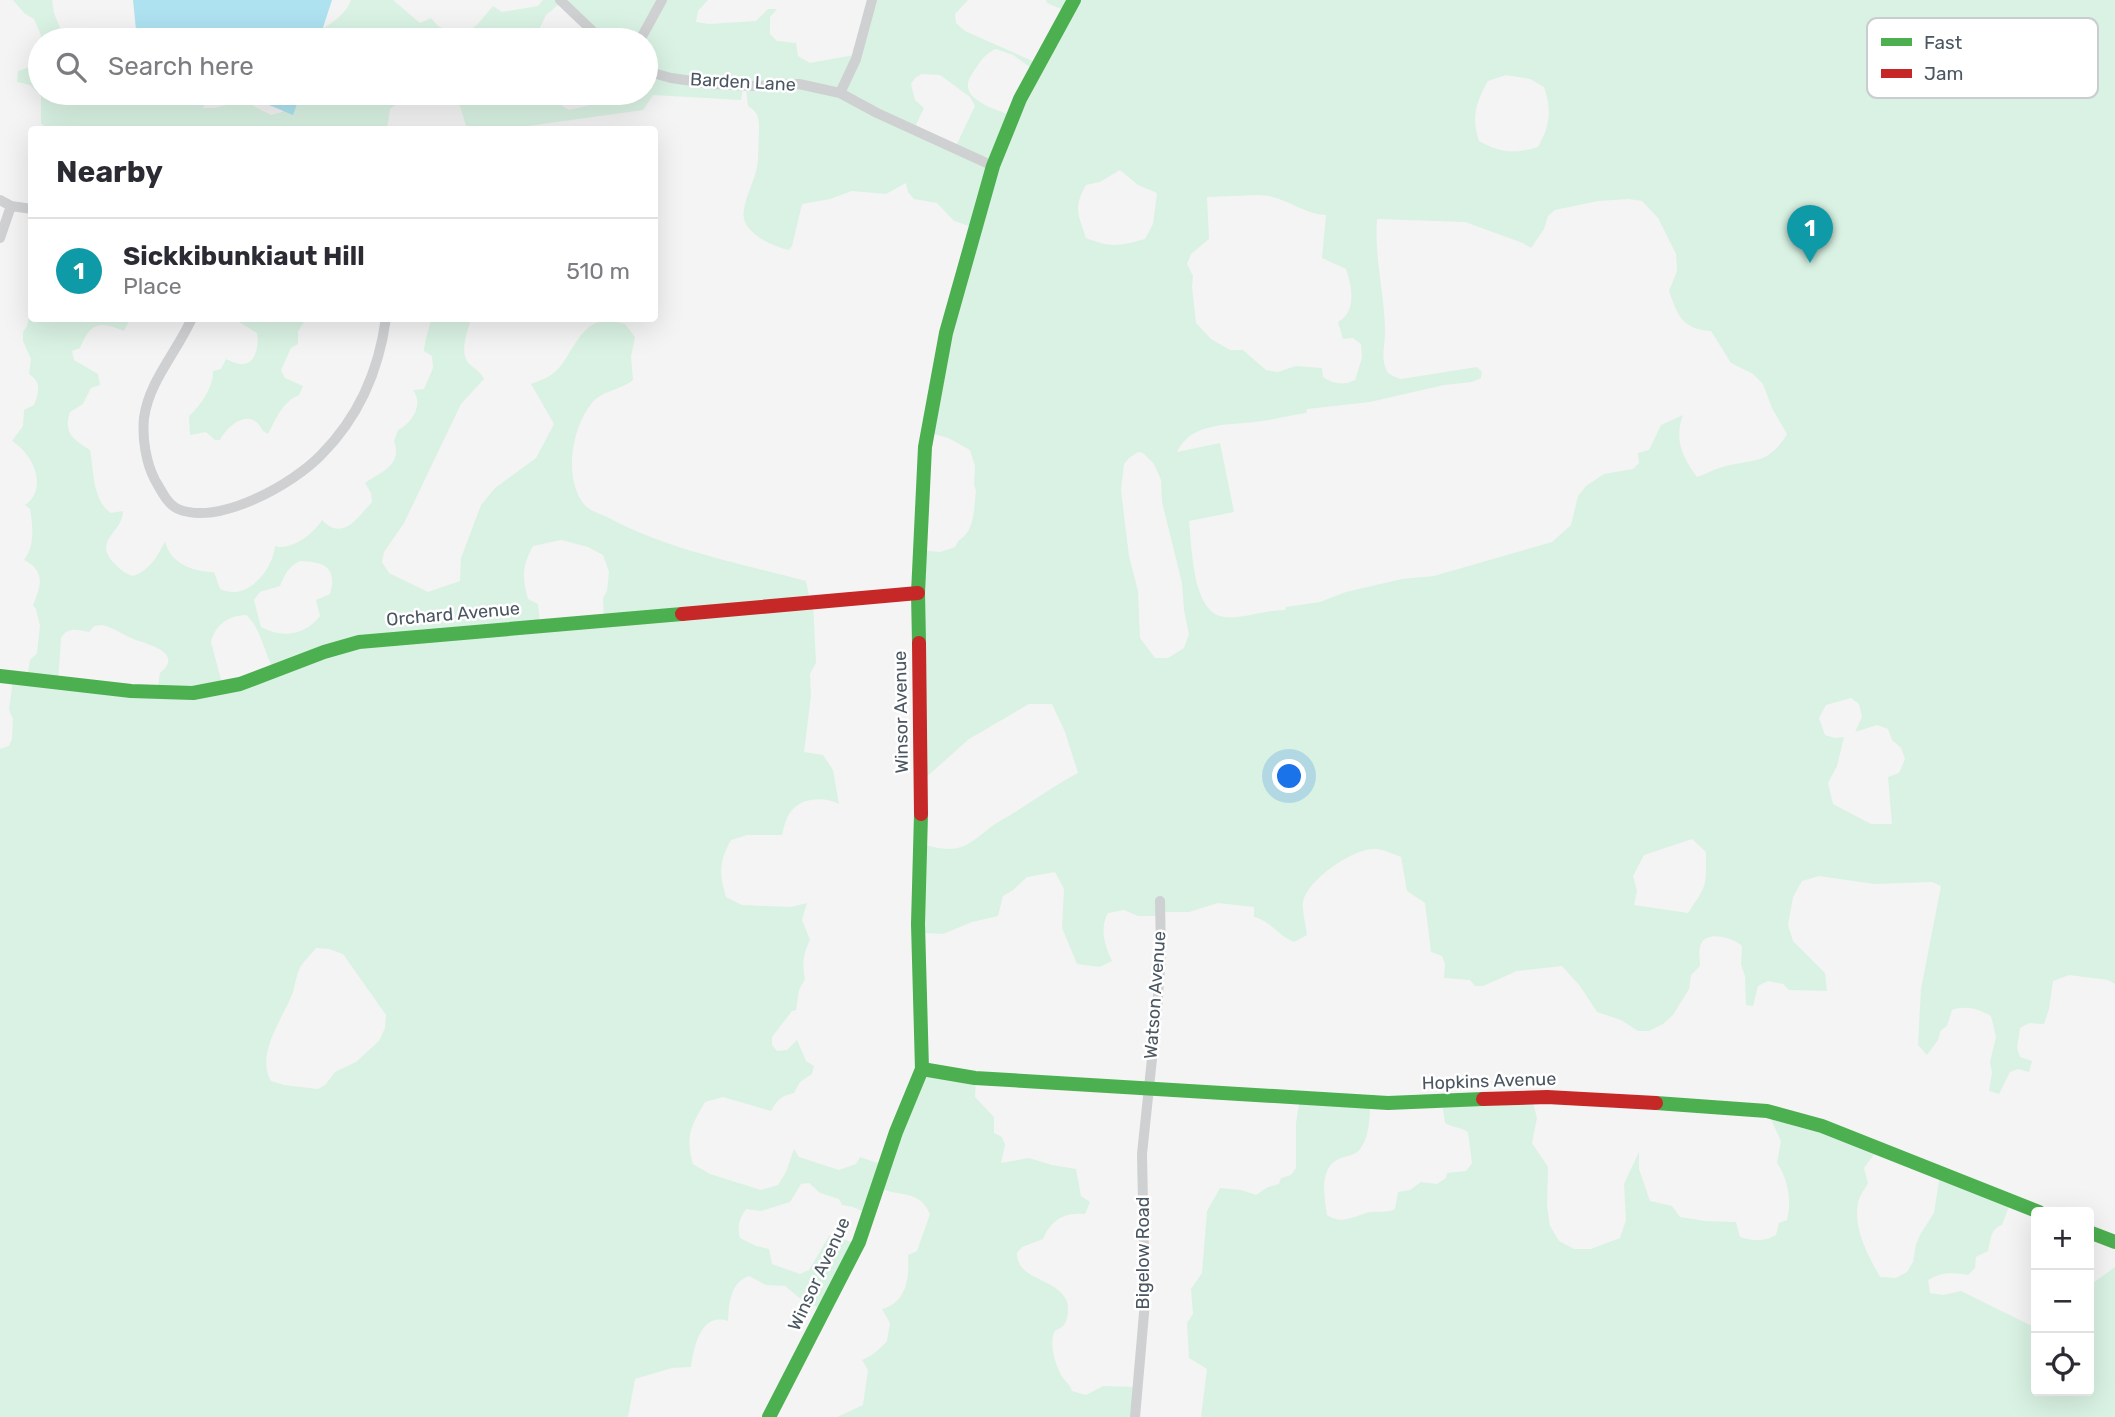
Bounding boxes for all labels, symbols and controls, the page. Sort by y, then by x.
legend [1867,18,2098,98]
search box [28,28,658,105]
text: Fast [1924,31,1963,54]
icon: search [52,48,90,86]
text: Search here [108,51,254,82]
text: Jam [1924,62,1963,85]
street label: Barden Lane [690,68,796,96]
text: Nearby [56,154,163,190]
pin: 1 [1787,205,1833,263]
text: Sickkibunkiaut Hill [123,241,365,272]
text: 1 [73,257,85,285]
text: 510 m [566,257,630,285]
text: Place [123,272,182,300]
street label: Orchard Avenue [385,597,521,631]
street label: Winsor Avenue [889,651,913,773]
your location [1272,759,1306,793]
street label: Watson Avenue [1140,930,1170,1060]
street label: Hopkins Avenue [1421,1068,1557,1094]
street label: Bigelow Road [1132,1197,1154,1309]
map controls [2031,1207,2094,1396]
button: + [2031,1207,2094,1270]
street label: Winsor Avenue [783,1214,855,1334]
button: − [2031,1270,2094,1333]
button: locate [2031,1333,2094,1396]

